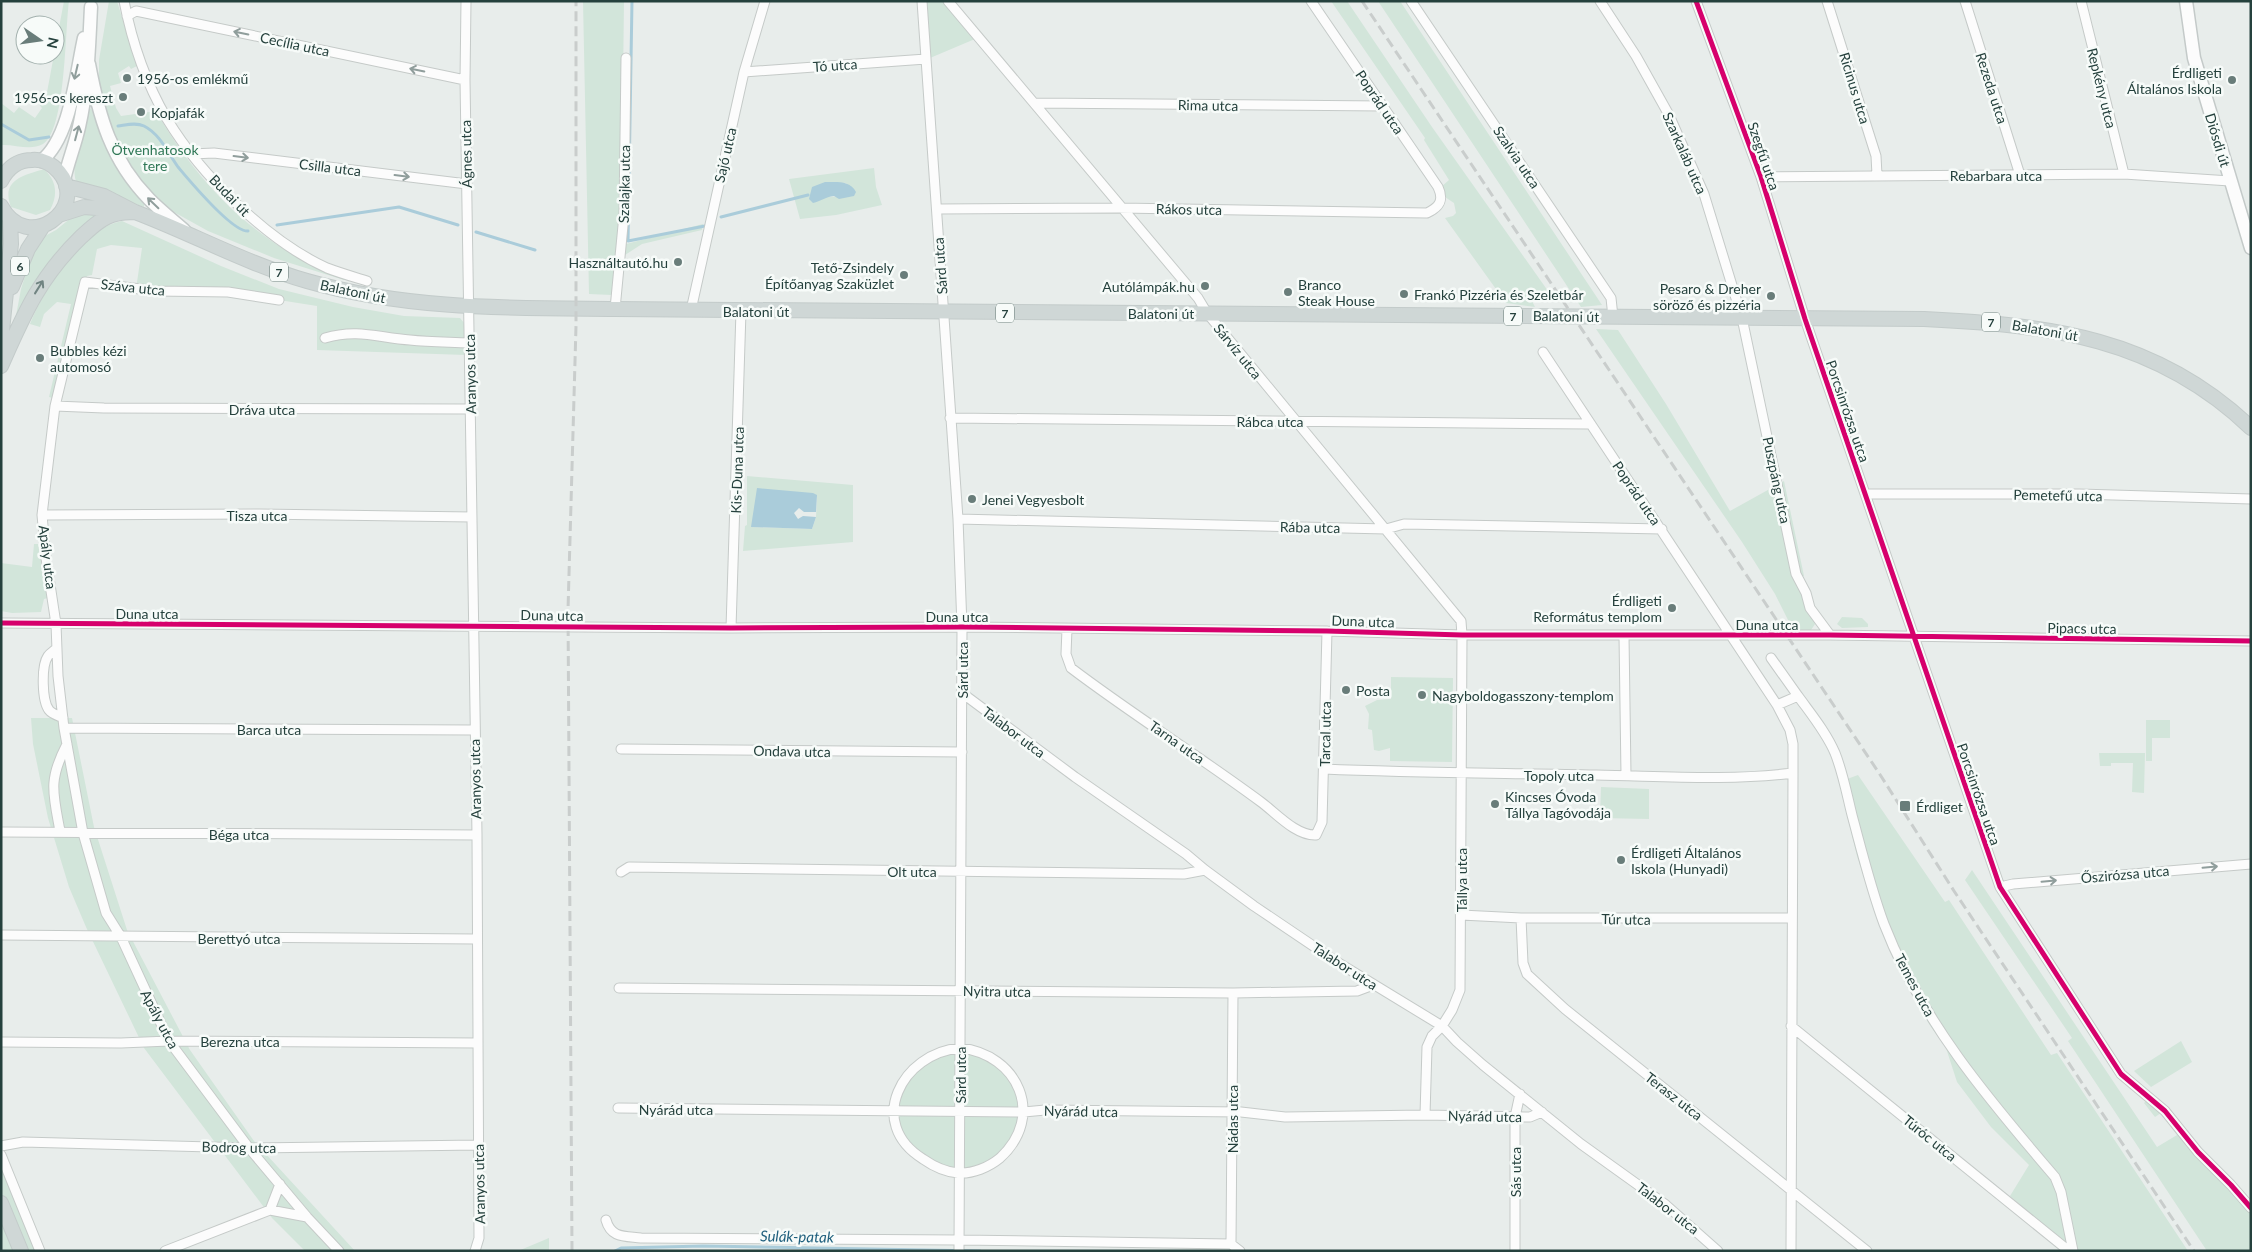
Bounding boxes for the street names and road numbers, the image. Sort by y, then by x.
street label: Cecília utca [259,28,331,60]
street label: Repkény utca [2084,46,2120,130]
street label: Ricinus utca [1836,50,1874,126]
street label: Rezeda utca [1972,50,2012,126]
street label: Tó utca [812,55,858,75]
street label: Poprád utca [1352,67,1408,137]
street label: Rima utca [1178,96,1238,114]
street label: Szarkaláb utca [1659,109,1711,197]
street label: Diósdi út [2202,111,2234,169]
street label: Ágnes utca [457,120,475,188]
street label: Szegfű utca [1744,120,1784,192]
street label: Szalvia utca [1490,123,1544,191]
street label: Sajó utca [710,126,740,184]
street label: Szalajka utca [615,145,633,223]
street label: Csilla utca [298,155,362,179]
street label: Rebarbara utca [1950,167,2042,184]
street label: Budai út [206,171,254,219]
street label: Rákos utca [1156,200,1222,218]
street label: Sárd utca [930,237,950,295]
road number: 6 [11,256,29,276]
road number: 7 [270,262,288,282]
street label: Száva utca [100,275,166,299]
street label: Balatoni út [319,276,387,306]
street label: Balatoni út [723,303,789,320]
road number: 7 [996,304,1014,322]
street label: Balatoni út [1128,305,1194,322]
road number: 7 [1504,306,1522,326]
street label: Balatoni út [1533,307,1599,325]
road number: 7 [1982,313,2000,332]
street label: Balatoni út [2011,316,2079,344]
street label: Sárvíz utca [1210,320,1266,382]
street label: Aranyos utca [461,334,479,414]
street label: Porcsinrózsa utca [1823,358,1873,464]
street label: Dráva utca [229,401,295,418]
street label: Rábca utca [1236,413,1304,430]
street label: Kis-Duna utca [727,426,747,514]
street label: Puszpáng utca [1759,435,1795,525]
street label: Poprád utca [1609,458,1665,528]
street label: Pemetefű utca [2013,486,2103,504]
street label: Tisza utca [227,507,288,524]
street label: Rába utca [1280,518,1340,536]
street label: Apály utca [36,524,60,590]
street label: Duna utca [115,605,179,622]
street label: Duna utca [520,606,584,624]
street label: Duna utca [925,608,989,625]
street label: Duna utca [1331,611,1395,631]
street label: Duna utca [1735,616,1799,633]
street label: Pipacs utca [2047,619,2117,637]
street label: Sárd utca [954,641,971,699]
street label: Tarcal utca [1316,701,1334,767]
street label: Talabor utca [979,703,1049,761]
street label: Tarna utca [1146,717,1208,767]
street label: Barca utca [237,721,301,738]
street label: Aranyos utca [466,739,484,819]
street label: Porcsinrózsa utca [1954,741,2004,847]
street label: Ondava utca [753,742,831,760]
street label: Topoly utca [1524,767,1594,784]
street label: Béga utca [209,826,269,843]
street label: Tállya utca [1453,848,1470,912]
street label: Őszirózsa utca [2080,862,2170,886]
street label: Olt utca [887,863,937,880]
street label: Túr utca [1601,910,1651,928]
street label: Berettyó utca [197,930,281,947]
street label: Talabor utca [1309,939,1381,993]
street label: Temes utca [1891,951,1939,1019]
street label: Nyitra utca [963,982,1031,1000]
street label: Apály utca [137,987,183,1051]
street label: Berezna utca [200,1033,280,1050]
street label: Sárd utca [952,1046,969,1104]
street label: Terasz utca [1642,1068,1706,1124]
street label: Nádas utca [1224,1085,1241,1153]
street label: Nyárád utca [639,1101,713,1118]
street label: Nyárád utca [1044,1102,1118,1120]
street label: Nyárád utca [1448,1107,1522,1125]
street label: Túróc utca [1900,1111,1960,1165]
street label: Bodrog utca [201,1138,277,1156]
street label: Aranyos utca [470,1144,488,1224]
street label: Sás utca [1507,1147,1524,1197]
street label: Talabor utca [1633,1178,1703,1238]

